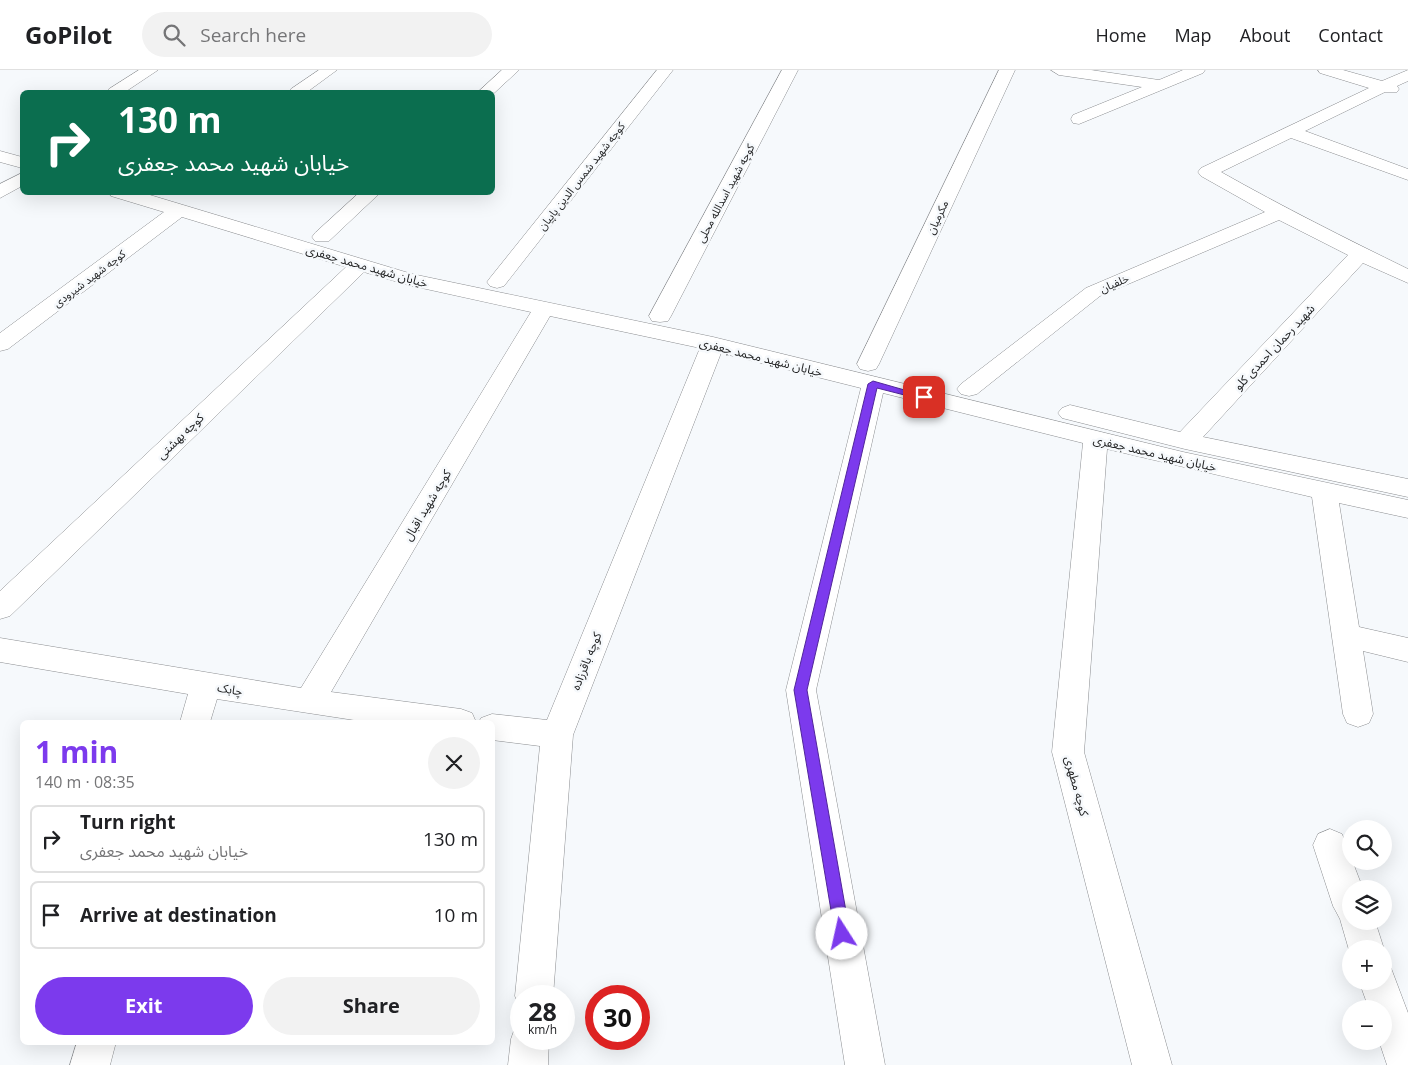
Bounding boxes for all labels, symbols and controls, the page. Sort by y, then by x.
search box [142,12,492,57]
text: GoPilot [25,18,112,51]
icon: search [160,21,188,49]
text: Search here [200,22,306,48]
text: Home [1096,23,1146,47]
text: Map [1174,23,1212,47]
text: About [1240,23,1290,47]
text: Contact [1318,23,1383,47]
text: 130 m [118,96,222,143]
icon: right [35,110,100,175]
street label: کوچه شهید شمس الدین پاپیان [534,118,629,234]
street label: کوچه شهید اسدالله محلی [693,141,758,245]
text: خیابان شهید محمد جعفری [118,147,349,177]
street label: مکرمیان [923,197,952,236]
street label: خیابان شهید محمد جعفری [304,240,430,292]
street label: کوچه شهید شیرودی [50,246,129,311]
street label: خلفیان [1097,270,1131,296]
street label: شهید رحمان احمدی کلو [1230,300,1318,394]
street label: خیابان شهید محمد جعفری [698,334,824,380]
pin [903,376,945,418]
icon: arrive [910,383,938,411]
street label: کوچه بهشتی [153,409,208,463]
street label: خیابان شهید محمد جعفری [1092,431,1218,475]
street label: کوچه شهید اقبال [399,465,456,544]
street label: کوچه باقرزاده [567,629,606,692]
street label: چابک [216,678,244,700]
text: 1 min [35,731,118,772]
button: close [428,737,480,789]
street label: کوچه مطهری [1061,754,1093,819]
text: 140 m · 08:35 [35,771,135,793]
text: Turn right [80,809,175,835]
map controls [1342,820,1392,1050]
button: search [1342,820,1392,870]
icon: right [37,825,65,853]
text: 130 m [423,826,478,852]
text: خیابان شهید محمد جعفری [80,840,248,862]
button: layers [1342,880,1392,930]
icon: arrive [37,901,65,929]
text: Arrive at destination [80,902,277,928]
text: 10 m [434,902,478,928]
position arrow [815,907,867,959]
button: + [1342,940,1392,990]
button: Exit [35,977,253,1035]
button: Share [263,977,480,1035]
speed limit sign: 30 [585,985,650,1050]
text: 28 [528,994,557,1028]
button: − [1342,1000,1392,1050]
text: km/h [528,1021,557,1038]

